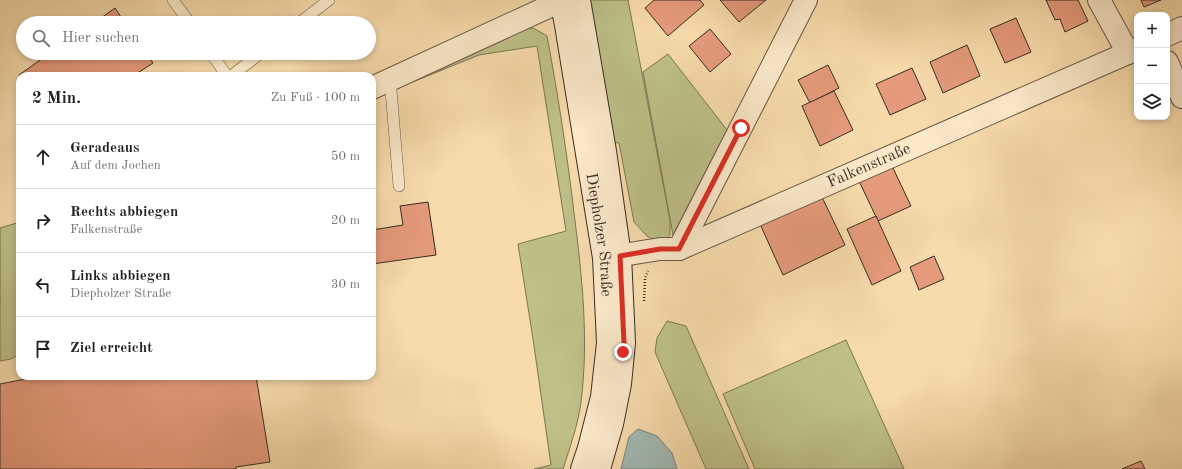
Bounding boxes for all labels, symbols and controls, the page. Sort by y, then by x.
map controls [1134,12,1170,120]
button: + [1134,12,1170,48]
search box [16,16,376,60]
icon: search [30,27,52,49]
text: Hier suchen [62,31,139,46]
button: − [1134,48,1170,84]
button: layers [1134,84,1170,120]
text: 2 Min. [32,90,81,107]
text: Zu Fuß · 100 m [271,91,360,104]
route start [732,119,750,137]
text: Geradeaus [70,141,139,156]
street label: Falkenstraße [825,141,913,191]
icon: ahead [32,146,54,168]
text: 50 m [331,150,360,163]
text: Auf dem Jochen [70,159,161,172]
street label: Diepholzer Straße [582,172,614,297]
text: Rechts abbiegen [70,205,178,220]
icon: right [32,210,54,232]
text: 20 m [331,214,360,227]
text: Falkenstraße [70,223,142,236]
text: Links abbiegen [70,269,171,284]
icon: left [32,274,54,296]
text: 30 m [331,278,360,291]
text: Diepholzer Straße [70,287,171,300]
icon: arrive [32,338,54,360]
text: Ziel erreicht [70,341,153,356]
route end [614,343,632,361]

